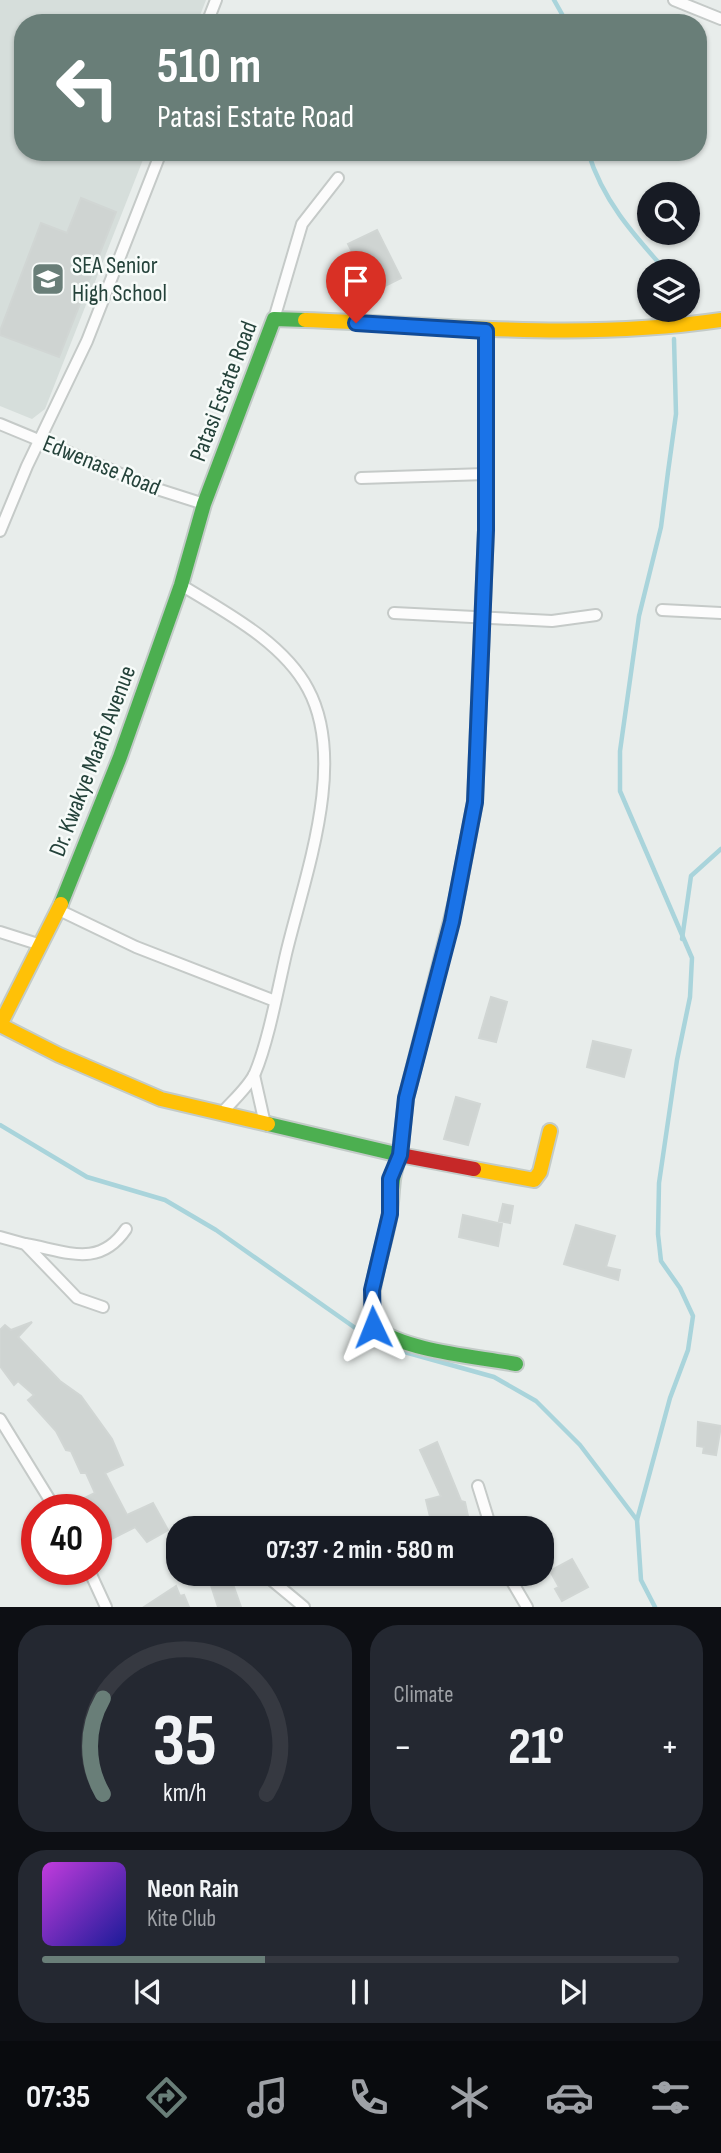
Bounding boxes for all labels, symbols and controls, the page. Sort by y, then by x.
text: 510 m [157,38,261,97]
icon: left [42,42,133,133]
text: Patasi Estate Road [157,98,354,137]
map controls [637,182,700,322]
button: search [637,182,700,245]
place label: SEA Senior High School [72,251,167,308]
pin [326,251,386,323]
button: layers [637,259,700,322]
school or university icon: SEA Senior High School [29,260,67,298]
icon: arrive [337,262,375,300]
street label: Patasi Estate Road [183,317,264,465]
street label: Edwenase Road [39,429,165,502]
street label: Dr. Kwakye Maafo Avenue [43,662,142,861]
position arrow [336,1290,410,1364]
speed limit sign: 40 [21,1494,112,1585]
text: 07:37 · 2 min · 580 m [266,1535,454,1566]
text: Climate [394,1681,453,1709]
text: 35 [152,1699,217,1787]
text: 21° [508,1716,564,1779]
text: − [394,1725,412,1770]
text: + [660,1725,679,1770]
text: km/h [163,1778,206,1809]
text: Neon Rain [147,1874,239,1905]
text: Kite Club [147,1905,216,1933]
icon: previous [129,1973,167,2011]
icon: pause [341,1973,379,2011]
icon: next [554,1973,592,2011]
icon: directions [142,2073,191,2122]
icon: music [243,2073,292,2122]
icon: phone [344,2073,393,2122]
icon: climate [445,2073,494,2122]
icon: car [545,2073,594,2122]
icon: filters [646,2073,695,2122]
text: 07:35 [26,2078,90,2117]

